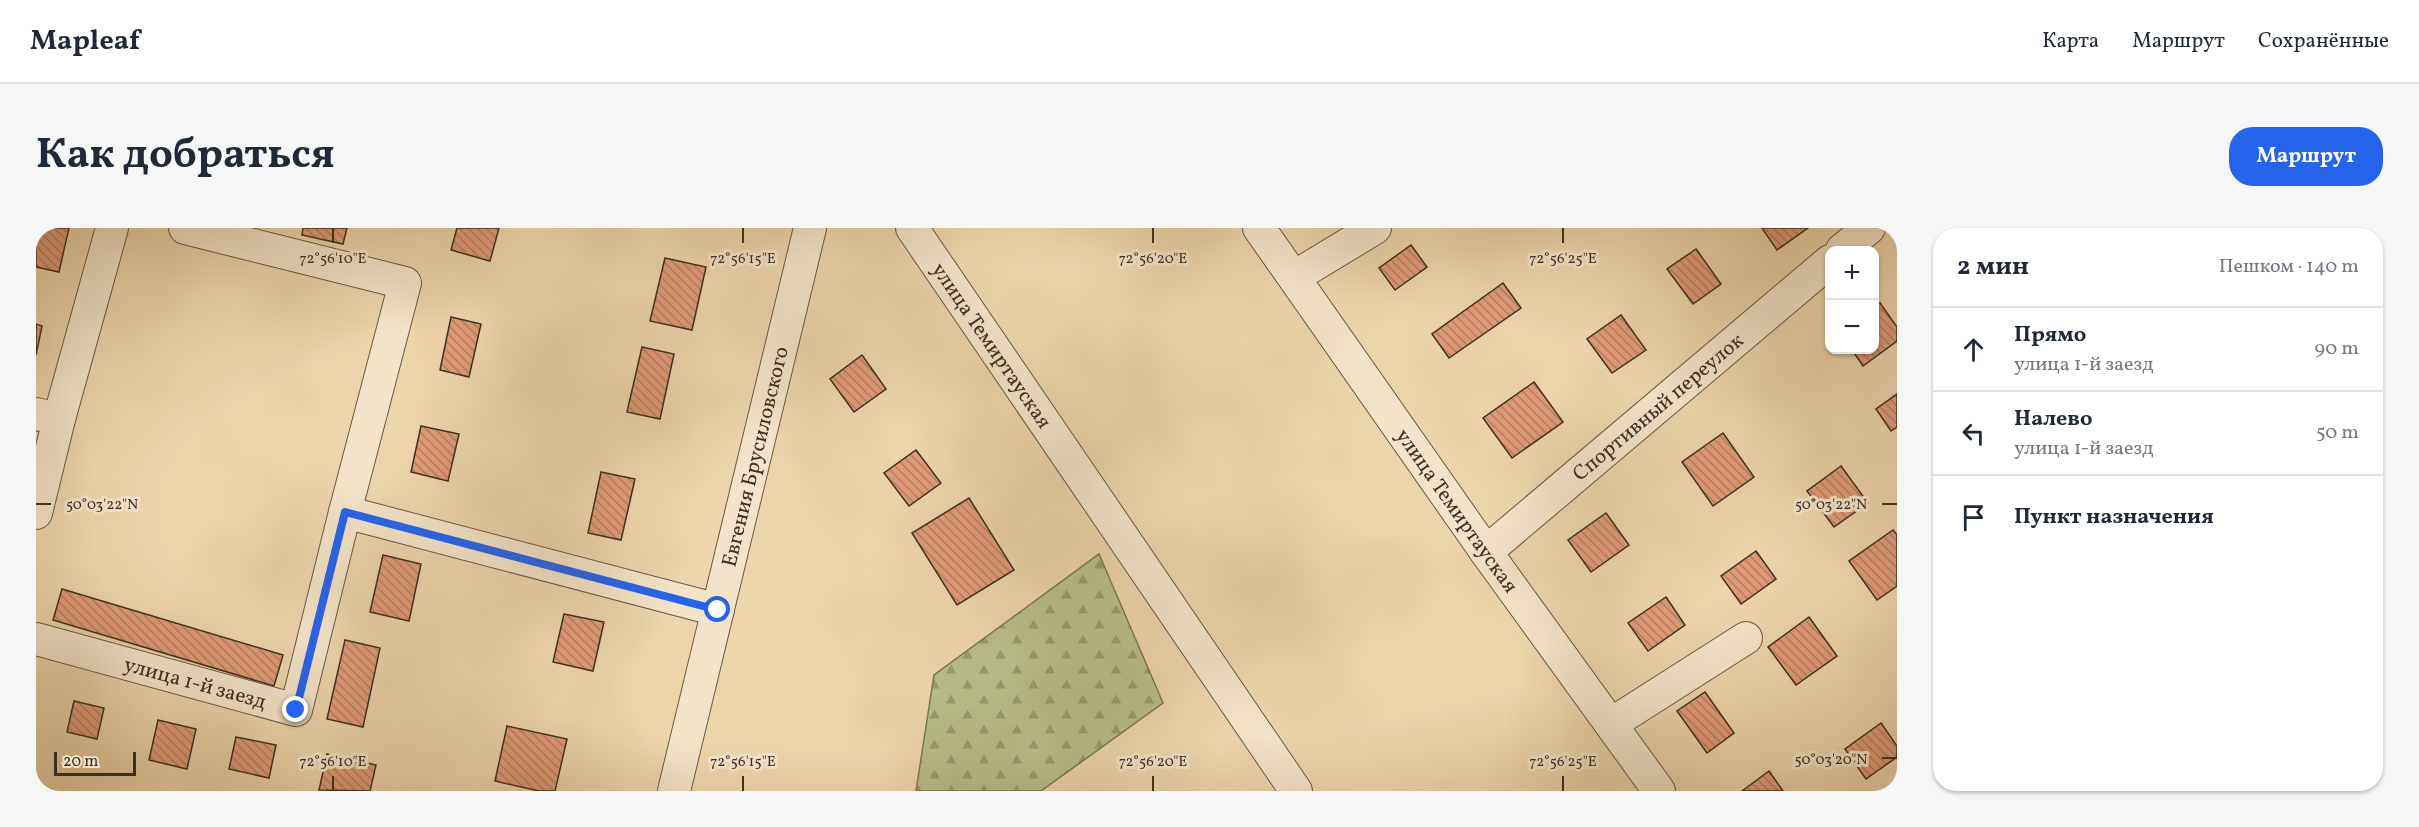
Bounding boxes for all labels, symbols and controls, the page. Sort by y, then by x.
text: Mapleaf [30,22,140,61]
text: Карта [2042,27,2099,56]
text: Маршрут [2132,27,2225,56]
text: Сохранённые [2258,27,2389,56]
text: Как добраться [36,127,335,186]
button: Маршрут [2229,127,2383,186]
map controls [1825,246,1879,354]
button: + [1825,246,1879,300]
text: 72°56'10"E [300,249,366,270]
text: 72°56'15"E [710,249,776,270]
text: 72°56'20"E [1119,249,1187,270]
text: 72°56'25"E [1529,249,1597,270]
text: 2 мин [1957,249,2029,285]
text: Пешком · 140 m [2219,253,2359,281]
street label: улица Темиртауская [924,257,1058,435]
button: − [1825,300,1879,354]
text: Прямо [2014,320,2086,351]
street label: Спортивный переулок [1567,327,1751,489]
icon: ahead [1957,333,1990,366]
text: 90 m [2315,335,2359,363]
street label: Евгения Брусиловского [716,344,797,570]
text: улица 1-й заезд [2014,351,2153,379]
text: Налево [2014,404,2093,435]
icon: left [1957,417,1990,450]
text: 50 m [2316,419,2359,447]
street label: улица Темиртауская [1388,423,1524,599]
text: улица 1-й заезд [2014,435,2153,463]
text: 50°03'22"N [66,495,138,516]
text: 50°03'22"N [1795,495,1867,516]
icon: arrive [1957,501,1990,534]
text: Пункт назначения [2014,502,2214,533]
route start [704,596,730,622]
street label: улица 1-й заезд [120,651,269,717]
route end [282,696,308,722]
scale bar [54,749,136,776]
text: 50°03'20"N [1795,750,1867,771]
text: 20 m [63,751,98,773]
text: 72°56'10"E [300,752,366,773]
text: 72°56'15"E [710,752,776,773]
text: 72°56'20"E [1119,752,1187,773]
text: 72°56'25"E [1529,752,1597,773]

